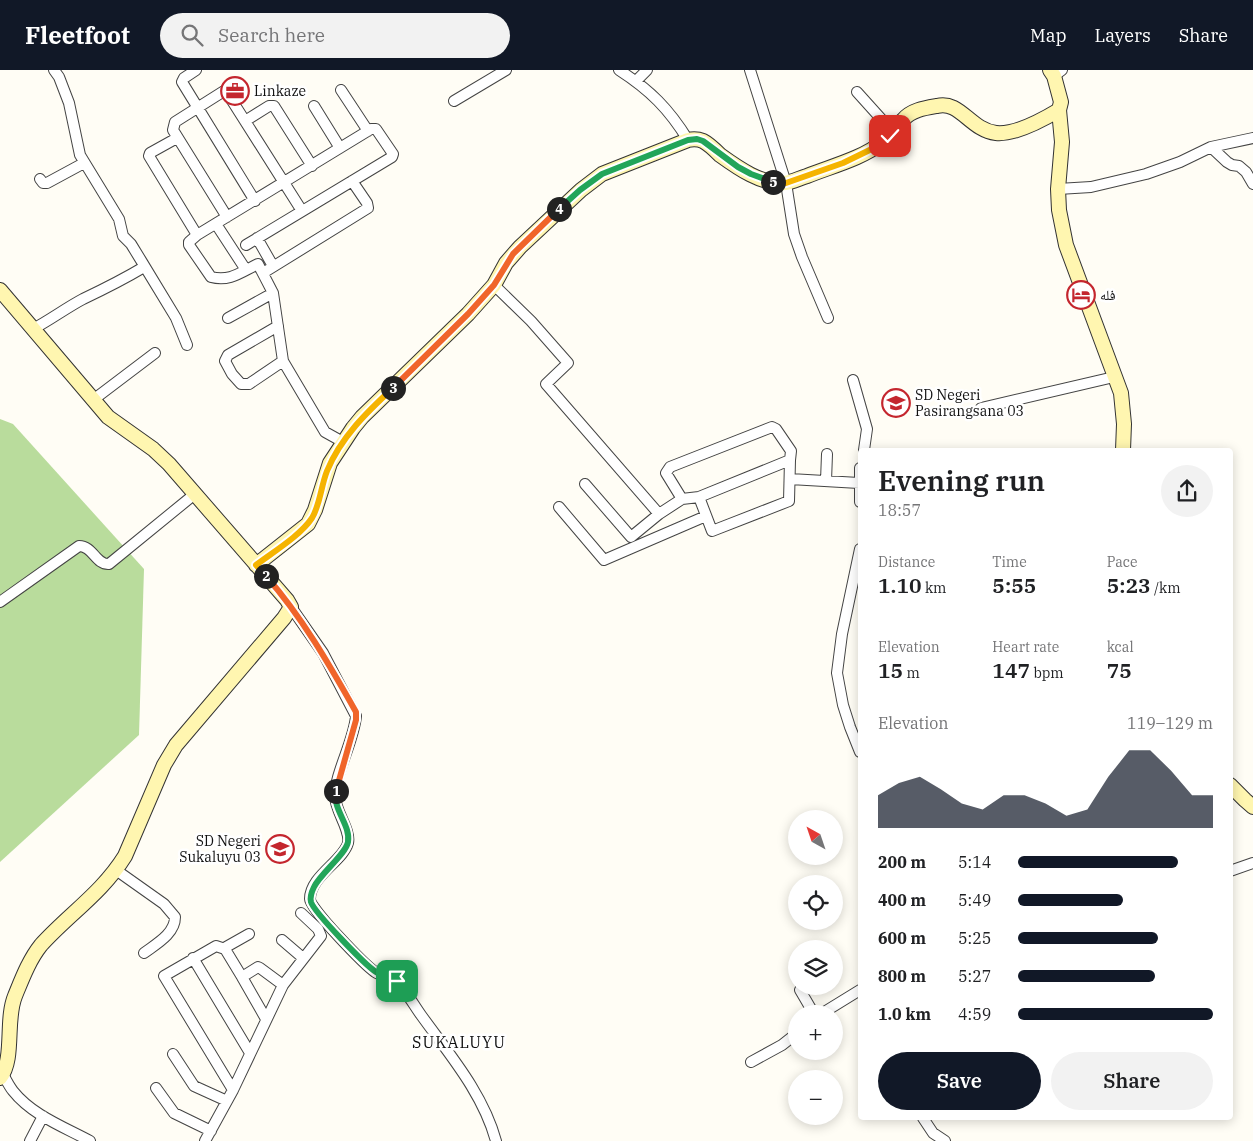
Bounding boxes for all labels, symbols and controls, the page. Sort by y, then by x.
search box [160,13,510,58]
text: Fleetfoot [25,19,130,51]
icon: search [178,21,206,49]
text: Search here [218,23,325,47]
text: Map [1030,24,1067,47]
text: Layers [1095,24,1151,47]
text: Share [1179,24,1228,47]
office icon: Linkaze [220,76,250,106]
place label: Linkaze [254,82,306,100]
pin [869,115,911,157]
icon: check [876,122,904,150]
pin: 5 [760,170,786,194]
text: 5 [769,173,778,191]
pin: 4 [546,196,572,222]
text: 4 [555,200,564,218]
hotel icon: فله [1066,280,1096,310]
place label: فله [1100,286,1116,304]
pin: 3 [380,376,406,400]
text: 3 [389,379,398,397]
place label: SD Negeri Pasirangsana 03 [915,386,1024,420]
school or university icon: SD Negeri Pasirangsana 03 [881,388,911,418]
text: Evening run [878,462,1045,499]
button: share [1161,465,1213,517]
text: 18:57 [878,500,921,520]
text: Distance [878,553,935,571]
text: Time [992,553,1027,571]
text: Pace [1107,553,1137,571]
pin: 2 [254,564,278,588]
text: 2 [262,567,271,585]
text: 1.10 [878,571,922,599]
text: 5:55 [992,571,1036,599]
text: 5:23 [1107,571,1151,599]
text: km [922,579,946,597]
text: /km [1151,579,1181,597]
text: Elevation [878,638,940,656]
text: Heart rate [992,638,1059,656]
text: kcal [1107,638,1134,656]
text: 15 [878,656,903,684]
text: 147 [992,656,1030,684]
text: 75 [1107,656,1132,684]
text: m [903,664,920,682]
text: bpm [1030,664,1064,682]
text: Elevation [878,713,948,733]
text: 119–129 m [1127,713,1213,733]
pin: 1 [324,778,348,804]
text: 1 [332,782,341,800]
north arrow [788,810,842,865]
map controls [788,810,843,1125]
place label: SD Negeri Sukaluyu 03 [179,832,261,866]
school or university icon: SD Negeri Sukaluyu 03 [265,834,295,864]
text: 200 m [878,852,926,872]
text: 5:14 [958,852,991,872]
button: locate [788,875,843,930]
text: 400 m [878,890,926,910]
text: 5:49 [958,890,991,910]
text: 600 m [878,928,926,948]
text: 5:25 [958,928,991,948]
button: layers [788,940,843,995]
pin [376,960,418,1002]
text: 800 m [878,966,926,986]
text: 5:27 [958,966,991,986]
icon: arrive [383,967,411,995]
text: 1.0 km [878,1004,931,1024]
text: 4:59 [958,1004,991,1024]
button: + [788,1005,843,1060]
district label: SUKALUYU [412,1032,506,1052]
button: Save [878,1052,1041,1110]
button: Share [1051,1052,1213,1110]
button: − [788,1070,843,1125]

